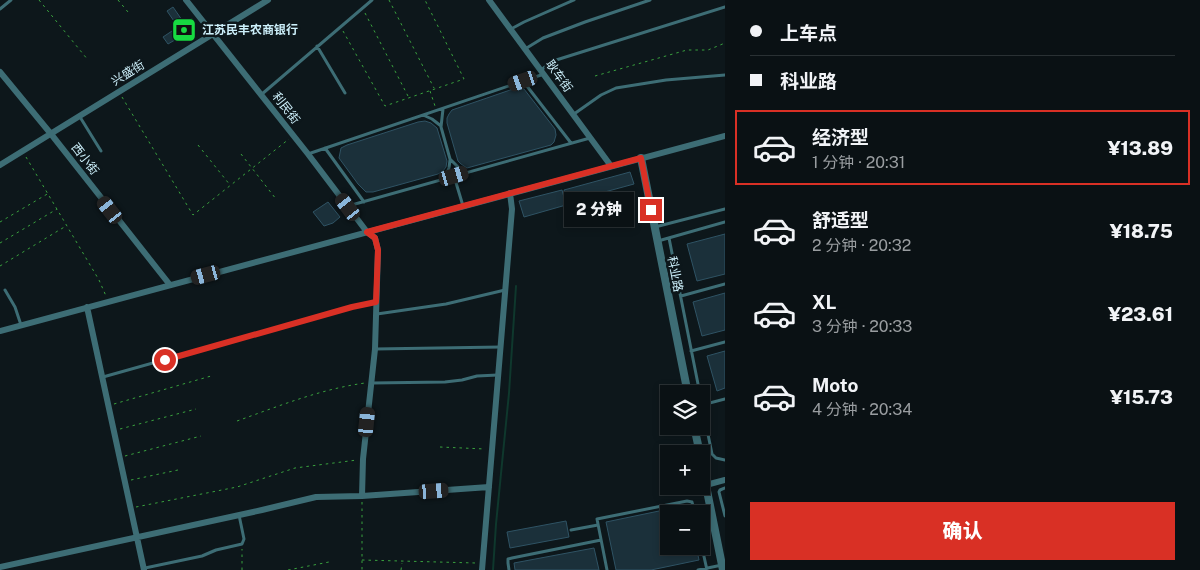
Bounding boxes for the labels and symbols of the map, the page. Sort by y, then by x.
bank icon: 江苏民丰农商银行 [171,17,197,43]
place label: 江苏民丰农商银行 [202,23,298,37]
street label: 耿车街 [543,57,575,95]
street label: 兴盛街 [109,58,147,88]
car [506,69,539,93]
street label: 利民街 [269,90,303,126]
street label: 西小街 [68,141,102,177]
car [437,165,470,187]
car [332,191,363,223]
callout: 2 分钟 [564,192,634,228]
car [94,194,125,226]
route end [640,199,662,221]
street label: 科业路 [665,255,685,293]
car [189,264,222,286]
route start [154,349,176,371]
car [357,406,376,438]
car [418,482,449,500]

